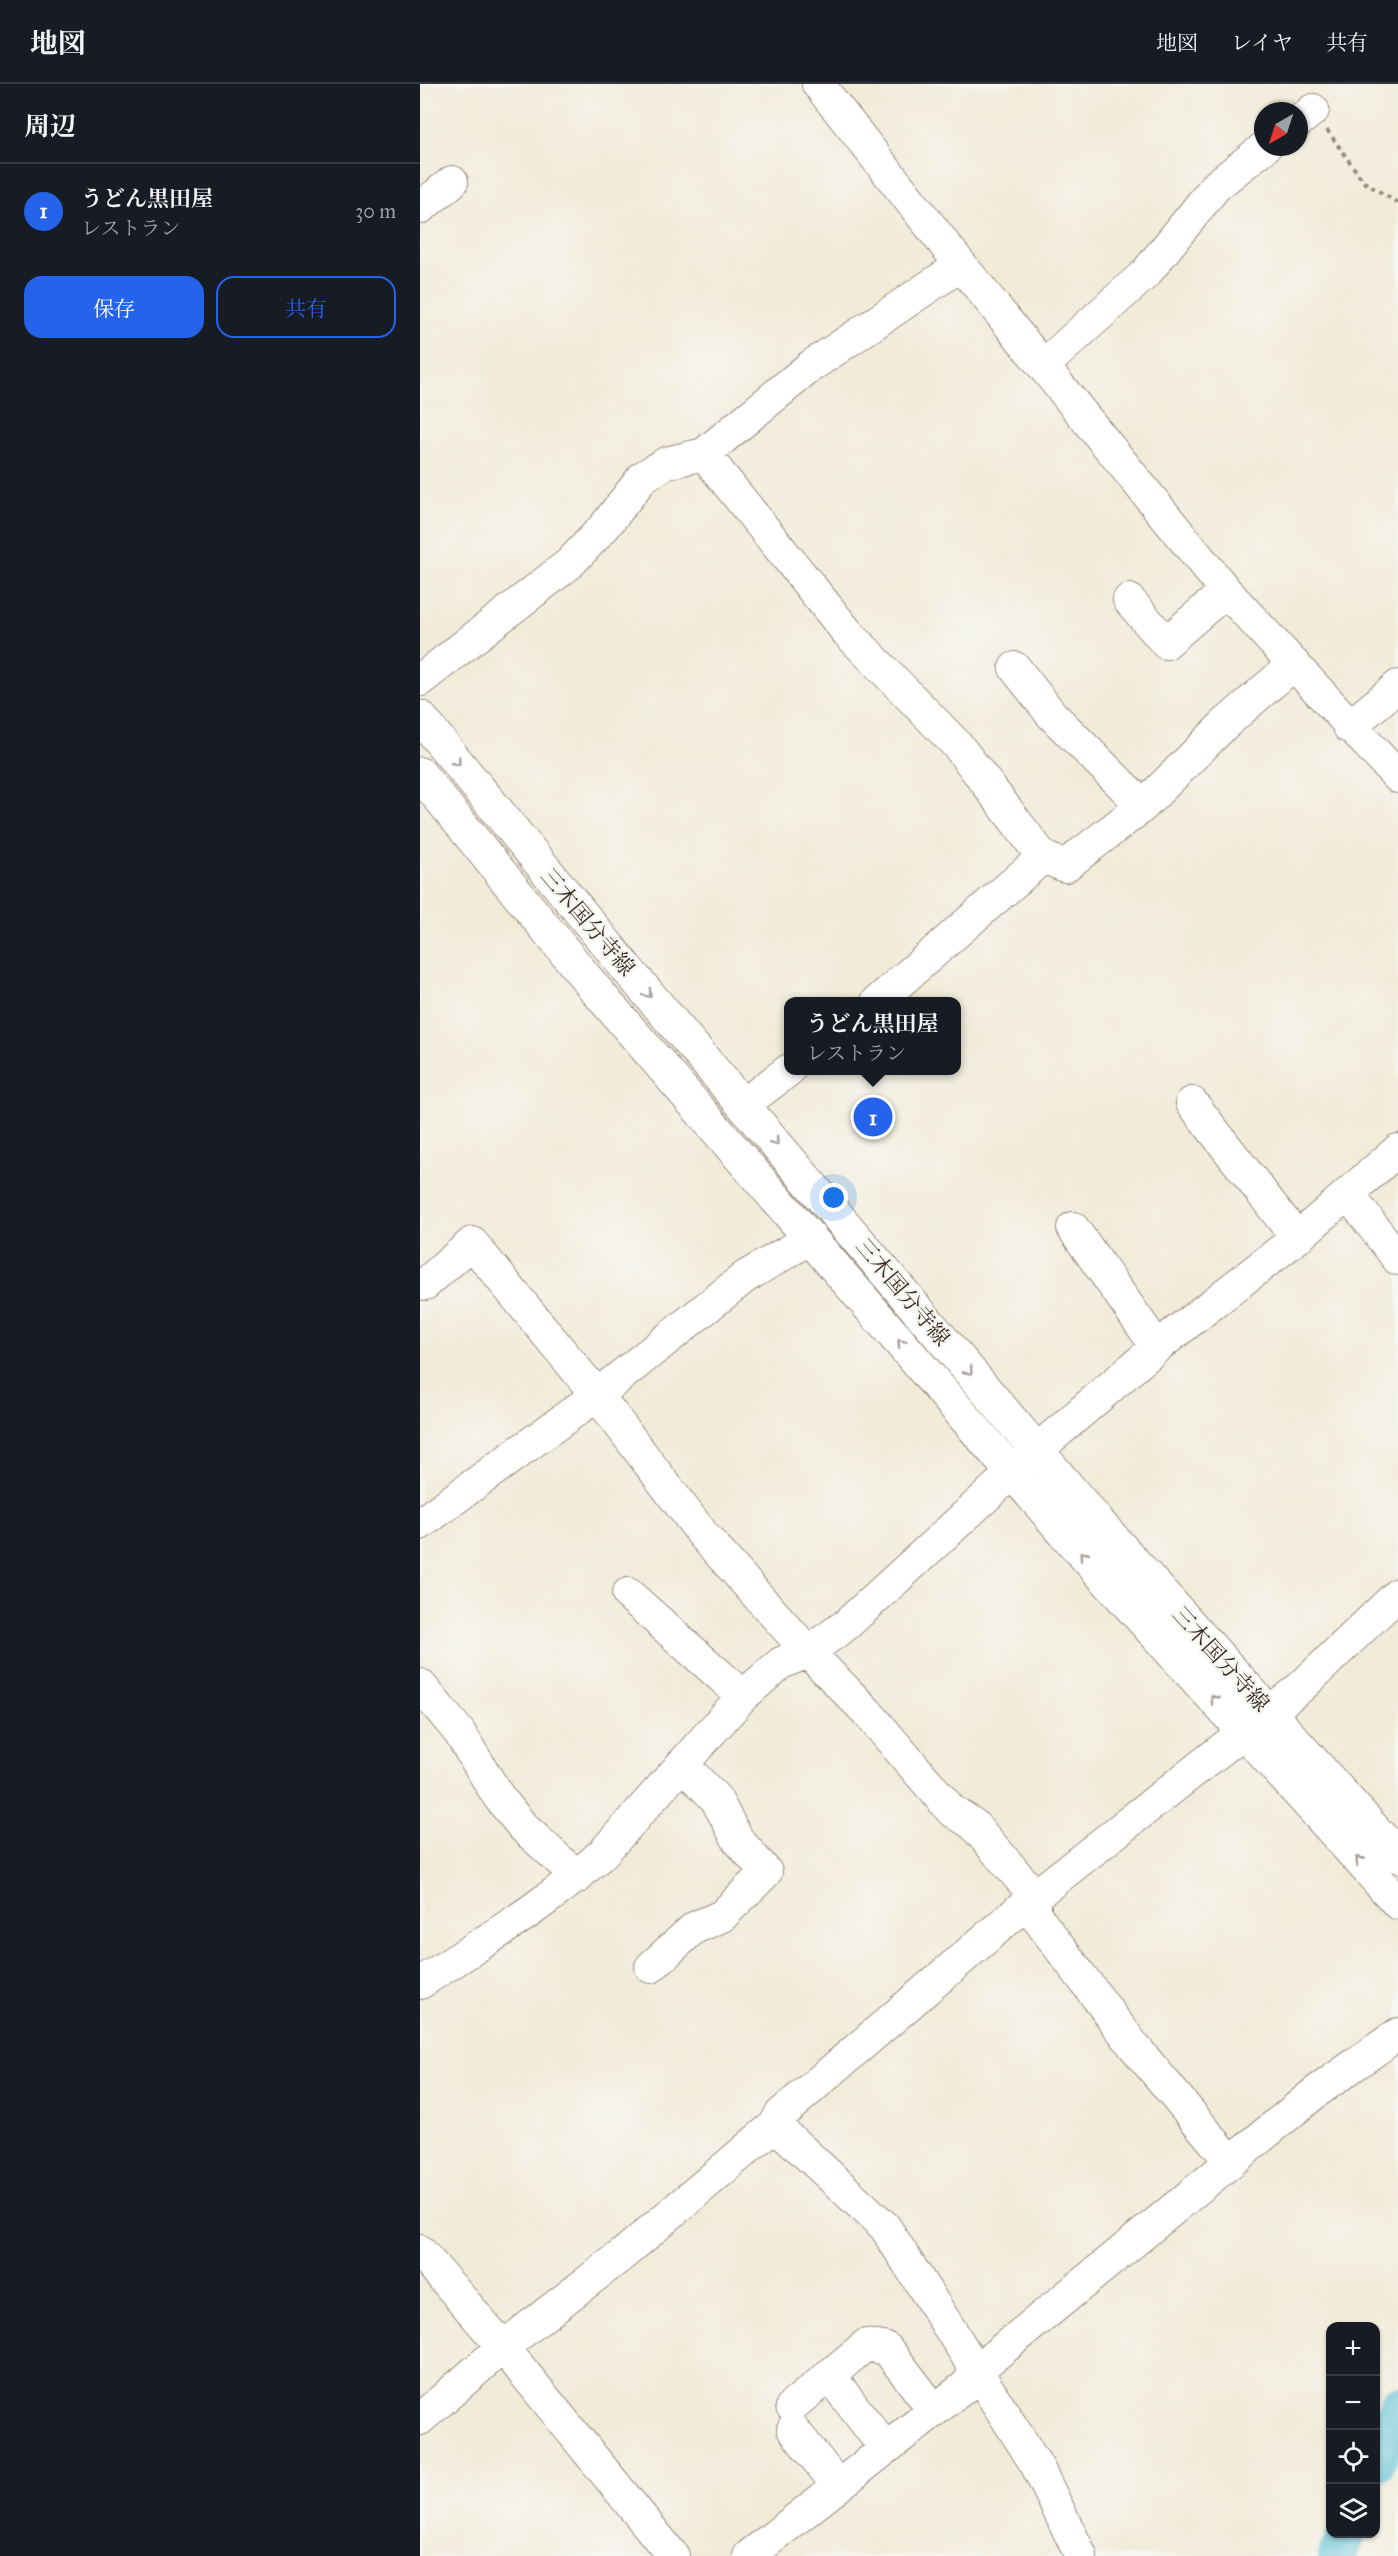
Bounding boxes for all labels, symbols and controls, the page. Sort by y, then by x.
text: 地図 [30,26,86,61]
text: 地図 [1156,30,1198,56]
text: レイヤ [1231,30,1293,56]
text: 共有 [1326,30,1368,56]
north arrow [1254,102,1308,156]
text: 周辺 [24,110,76,142]
text: うどん黒田屋 [81,185,213,212]
text: 1 [40,199,47,223]
text: 30 m [355,199,396,223]
text: レストラン [81,216,180,240]
button: 保存 [24,276,204,338]
button: 共有 [216,276,396,338]
one-way arrow [450,756,461,767]
street label: 三木国分寺線 [535,863,641,981]
one-way arrow [641,987,652,998]
popup [784,997,961,1075]
text: うどん黒田屋 [806,1010,939,1037]
text: レストラン [806,1041,906,1065]
pin: 1 [854,1094,892,1140]
one-way arrow [768,1135,779,1146]
your location [819,1183,848,1212]
street label: 三木国分寺線 [850,1233,956,1351]
one-way arrow [897,1339,908,1350]
one-way arrow [962,1364,973,1375]
one-way arrow [1079,1551,1090,1562]
street label: 三木国分寺線 [1167,1601,1275,1717]
one-way arrow [1210,1696,1221,1706]
one-way arrow [1355,1856,1366,1866]
map controls [1326,2322,1380,2538]
button: + [1326,2322,1380,2376]
button: − [1326,2376,1380,2430]
button: locate [1326,2430,1380,2484]
button: layers [1326,2484,1380,2538]

